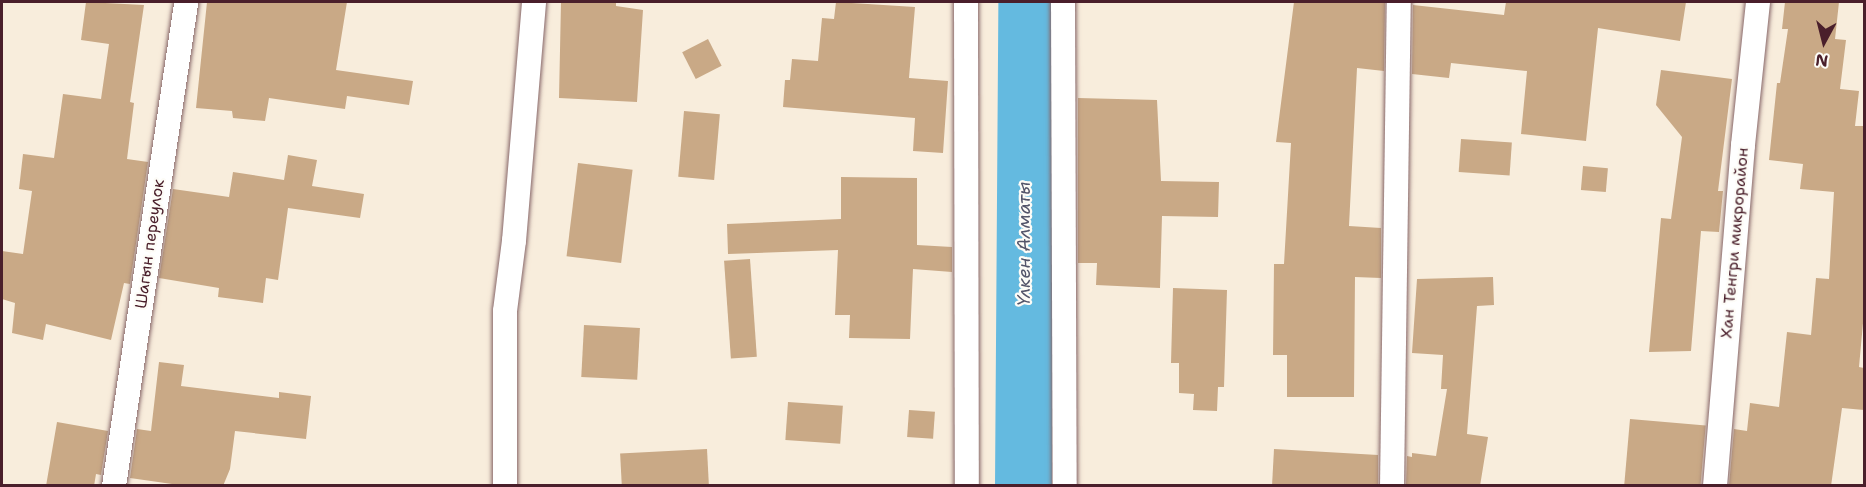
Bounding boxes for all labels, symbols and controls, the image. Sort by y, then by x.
north arrow [1794,12,1854,72]
text: N [1814,49,1829,72]
street label: Хан Тенгри микрорайон [1717,147,1753,339]
street label: Шагын переулок [131,178,169,310]
water label: Үлкен Алматы [1013,182,1035,306]

